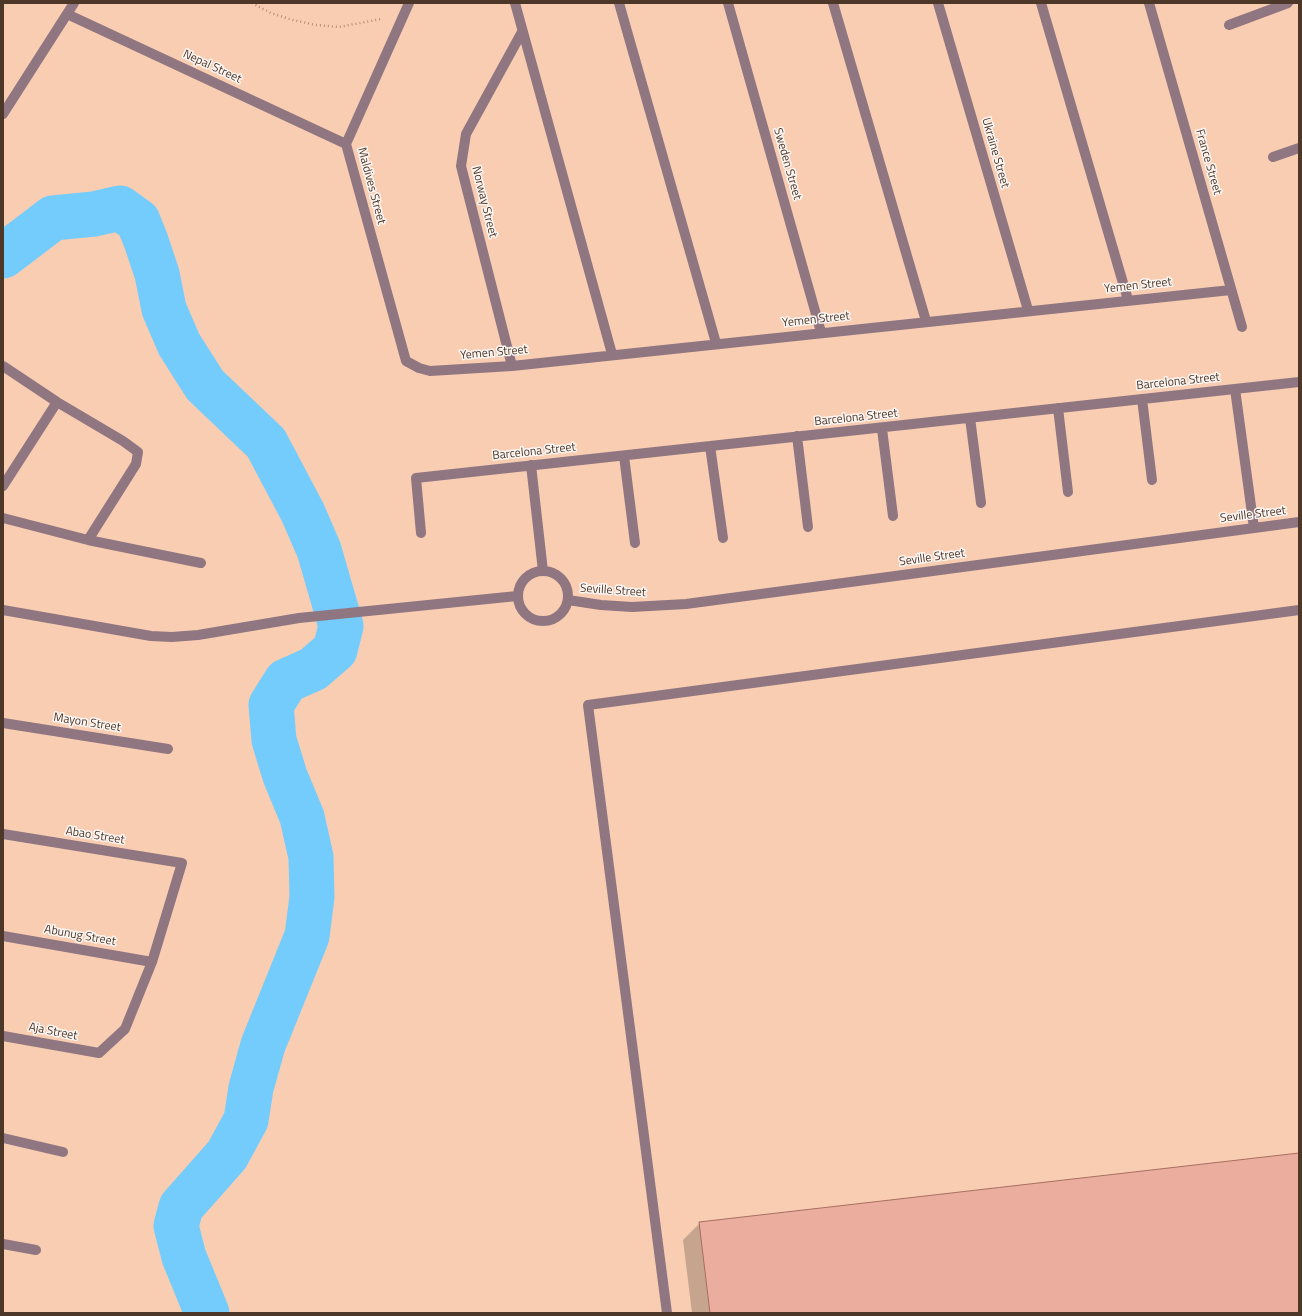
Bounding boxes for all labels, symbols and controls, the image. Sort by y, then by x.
street label: Nepal Street [181,47,243,87]
street label: Ukraine Street [978,116,1012,190]
street label: Sweden Street [770,126,804,202]
street label: France Street [1192,128,1224,196]
street label: Maldives Street [354,146,388,226]
street label: Norway Street [468,165,500,239]
street label: Yemen Street [1104,275,1172,297]
street label: Yemen Street [782,309,850,331]
street label: Yemen Street [460,343,528,363]
street label: Barcelona Street [1136,370,1220,394]
street label: Barcelona Street [814,406,898,430]
street label: Barcelona Street [492,440,576,464]
street label: Seville Street [1219,504,1287,526]
street label: Seville Street [898,546,966,570]
street label: Seville Street [580,582,646,600]
street label: Mayon Street [52,711,122,735]
street label: Abao Street [65,824,125,848]
street label: Abunug Street [43,923,117,949]
street label: Aja Street [27,1020,79,1044]

